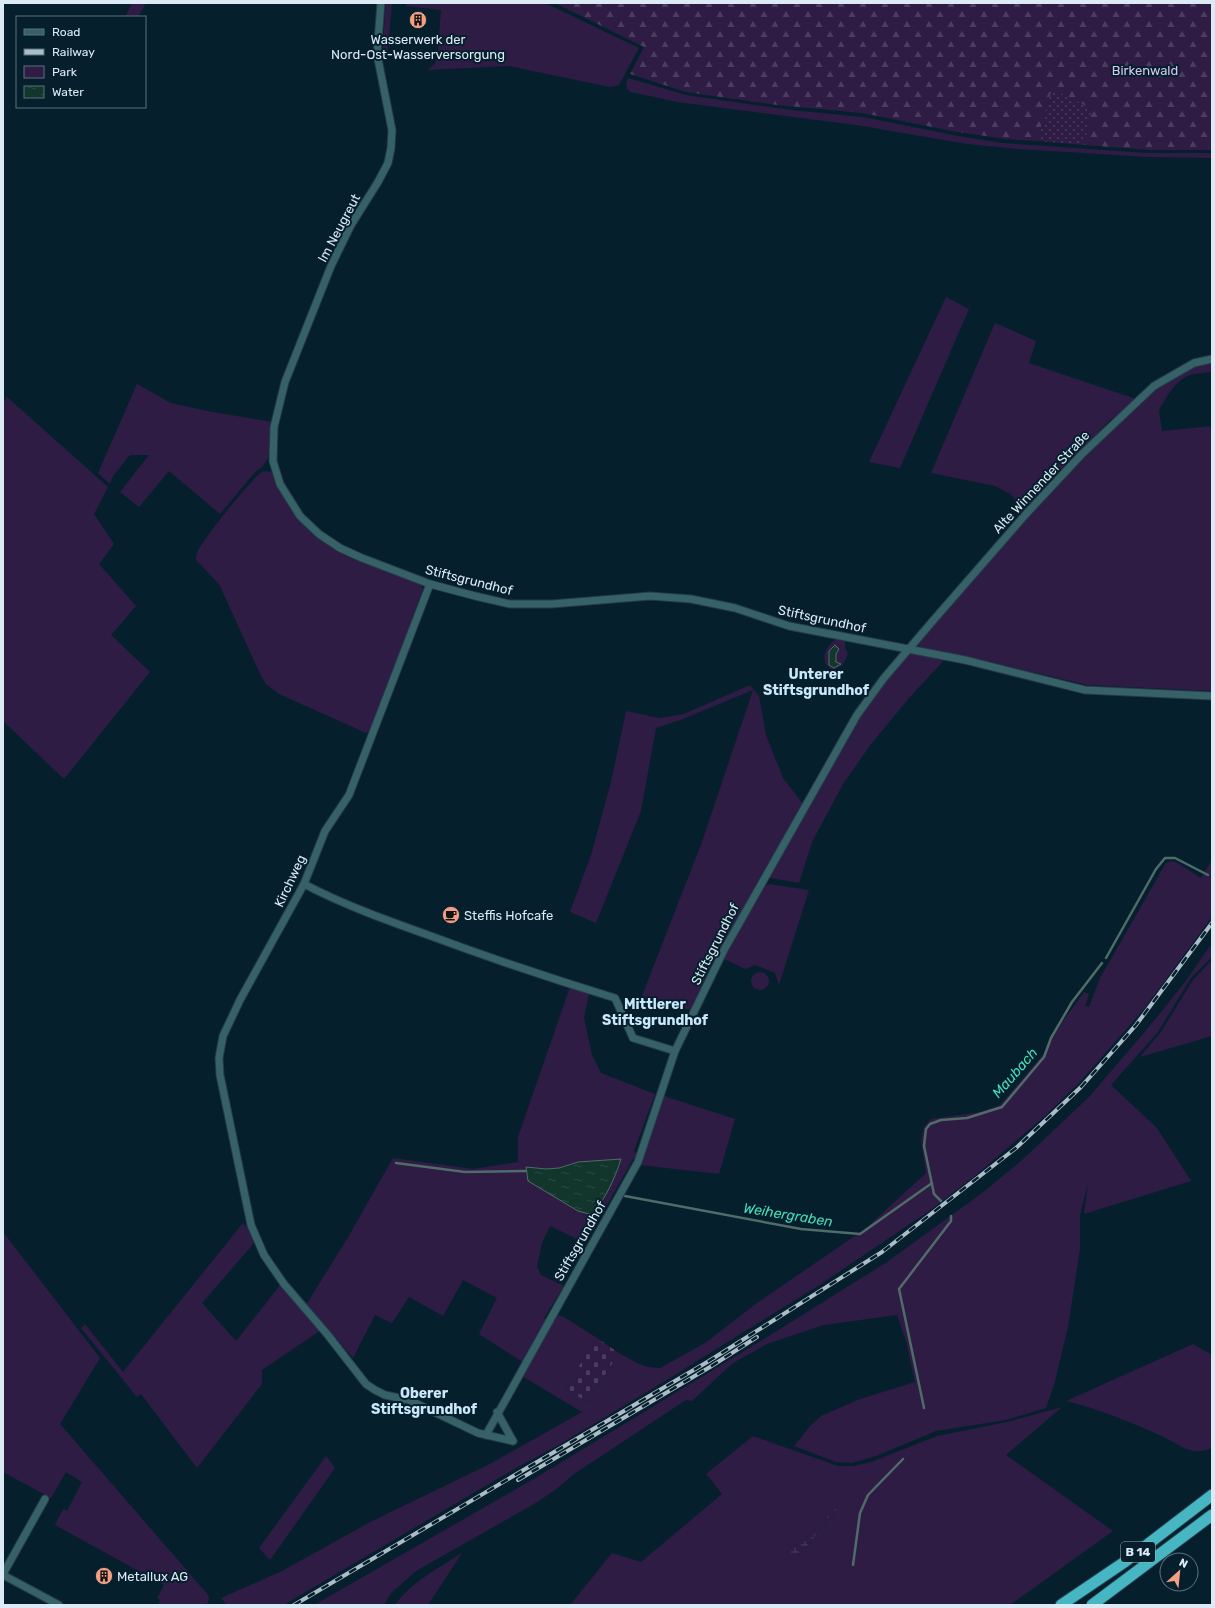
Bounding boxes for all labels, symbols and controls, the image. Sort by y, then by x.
building icon: Wasserwerk der Nord-Ost-Wasserversorgung [408,10,428,30]
legend [16,16,146,108]
text: Road [52,25,80,39]
place label: Wasserwerk der Nord-Ost-Wasserversorgung [331,32,505,63]
text: Railway [52,45,95,59]
park label: Birkenwald [1112,63,1178,78]
text: Park [52,65,78,79]
text: Water [52,85,84,99]
street label: Im Neugreut [315,191,364,265]
street label: Alte Winnender Straße [990,428,1092,536]
street label: Stiftsgrundhof [424,562,514,599]
street label: Stiftsgrundhof [776,602,867,637]
district label: Unterer Stiftsgrundhof [763,666,870,699]
street label: Kirchweg [271,852,310,910]
street label: Stiftsgrundhof [688,901,743,988]
cafe icon: Steffis Hofcafe [441,905,461,925]
place label: Steffis Hofcafe [464,908,553,923]
district label: Mittlerer Stiftsgrundhof [602,996,709,1029]
water label: Maubach [989,1045,1041,1101]
street label: Stiftsgrundhof [551,1199,610,1284]
water label: Weihergraben [742,1200,834,1230]
district label: Oberer Stiftsgrundhof [371,1385,478,1418]
road number: B 14 [1121,1542,1155,1562]
north arrow [1159,1552,1199,1592]
text: N [1177,1556,1190,1571]
building icon: Metallux AG [94,1566,114,1586]
place label: Metallux AG [117,1569,188,1584]

